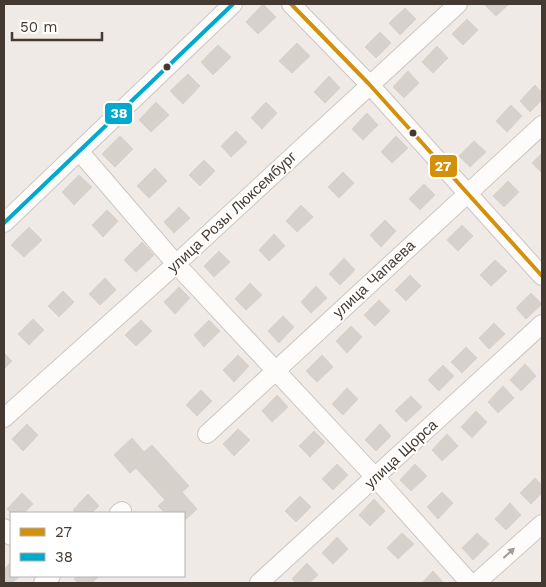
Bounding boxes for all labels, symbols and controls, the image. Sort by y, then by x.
scale bar [12,10,102,42]
text: 50 m [20,18,57,36]
unlabelled marker [162,62,172,72]
line badge: 38 [104,102,133,125]
text: 38 [110,105,128,121]
unlabelled marker [408,128,418,138]
street label: улица Розы Люксембург [164,147,301,277]
line badge: 27 [429,154,458,178]
text: 27 [435,158,452,174]
street label: улица Чапаева [329,236,419,322]
street label: улица Щорса [361,415,442,492]
legend [10,512,185,577]
text: 27 [55,523,72,541]
text: 38 [55,548,73,566]
one-way arrow [502,548,515,559]

